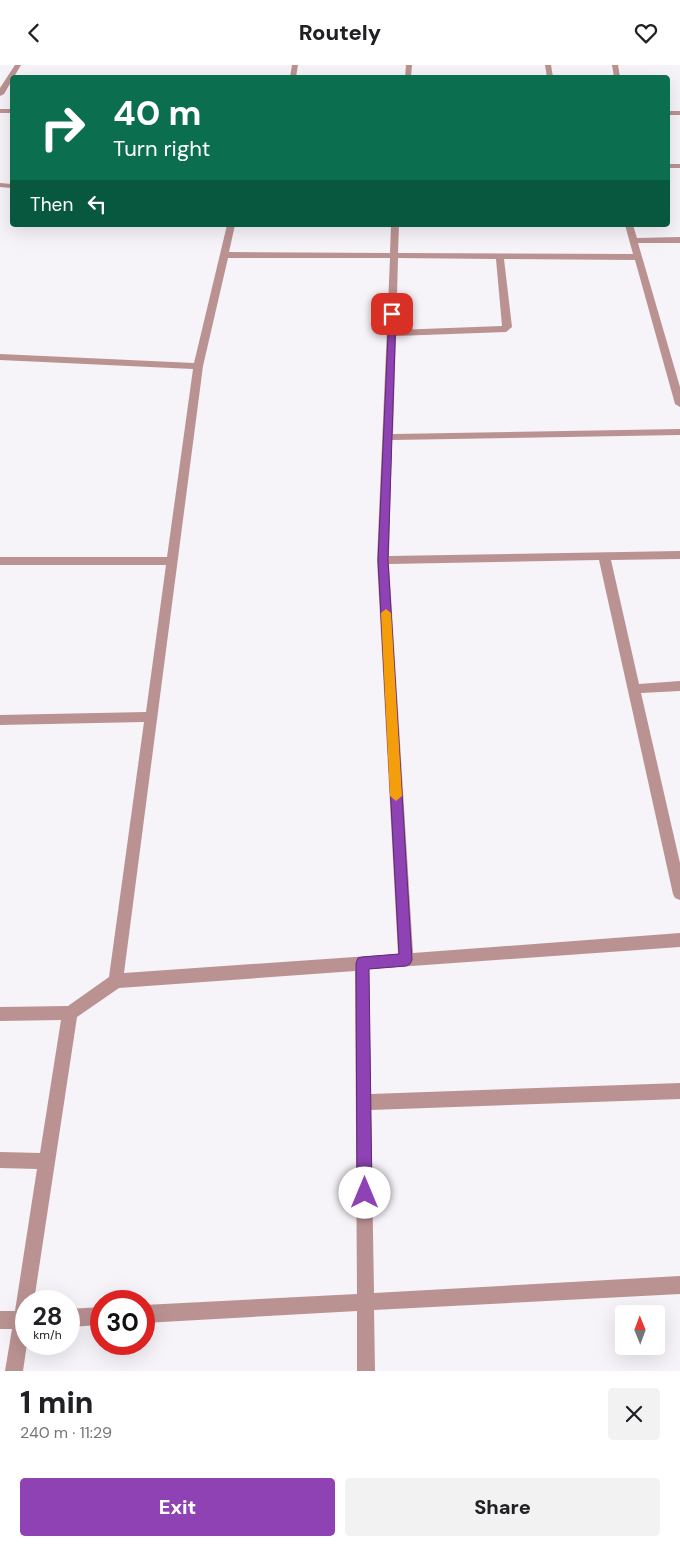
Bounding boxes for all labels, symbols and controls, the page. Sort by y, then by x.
text: Routely [299,18,381,47]
icon: back [20,19,48,47]
icon: heart [632,19,660,47]
text: 40 m [113,90,202,136]
icon: right [30,95,95,160]
text: Turn right [113,134,210,163]
icon: left [83,190,111,218]
text: Then [30,192,73,217]
pin [371,293,413,335]
icon: arrive [378,300,406,328]
position arrow [338,1166,390,1218]
speed limit sign: 30 [90,1290,155,1355]
text: 28 [32,1300,63,1333]
north arrow [615,1305,665,1355]
map controls [615,1305,665,1355]
text: km/h [33,1327,62,1343]
text: 1 min [20,1383,93,1422]
button: close [608,1388,660,1440]
text: 240 m · 11:29 [20,1422,112,1443]
button: Exit [20,1478,335,1536]
button: Share [345,1478,660,1536]

